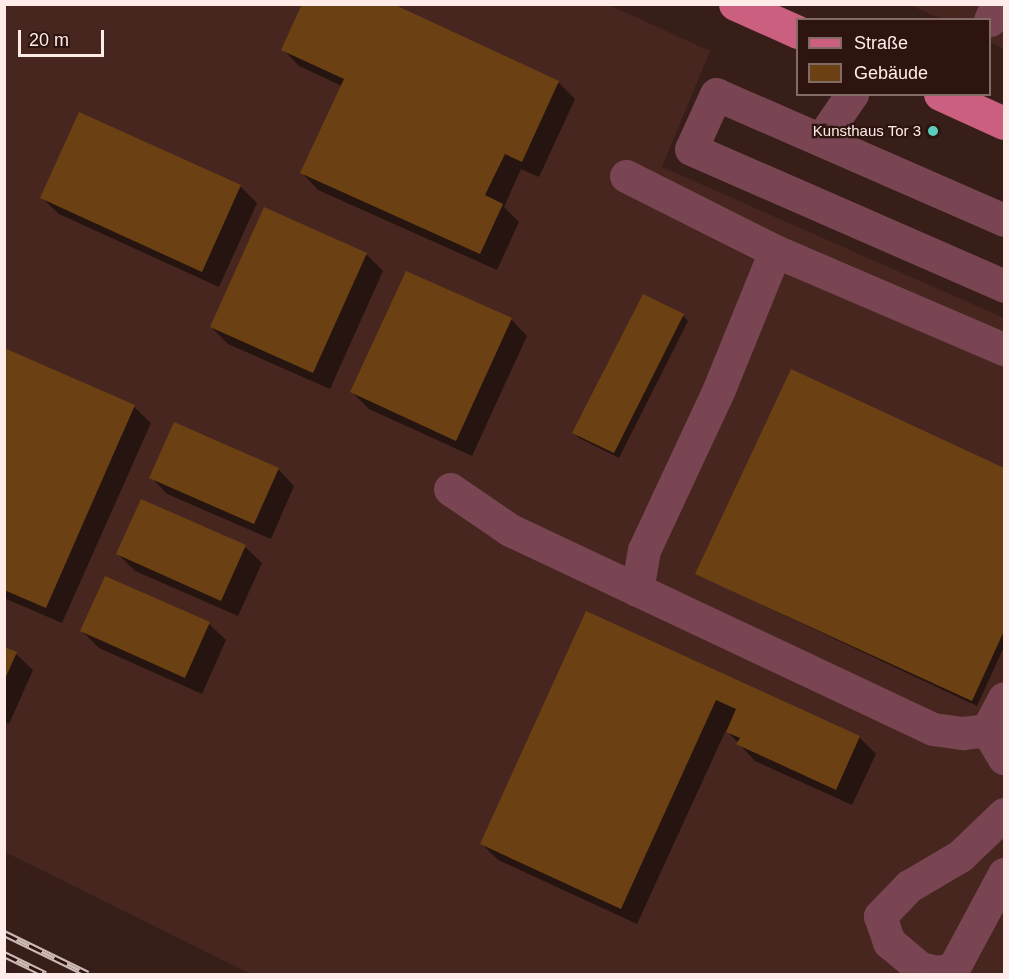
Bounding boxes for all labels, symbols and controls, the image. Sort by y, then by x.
scale bar [21,18,106,56]
legend [796,18,991,96]
text: 20 m [29,30,69,50]
text: Straße [854,33,908,53]
text: Gebäude [854,63,928,83]
place label: Kunsthaus Tor 3 [813,122,921,140]
marker: Kunsthaus Tor 3 [926,124,940,138]

